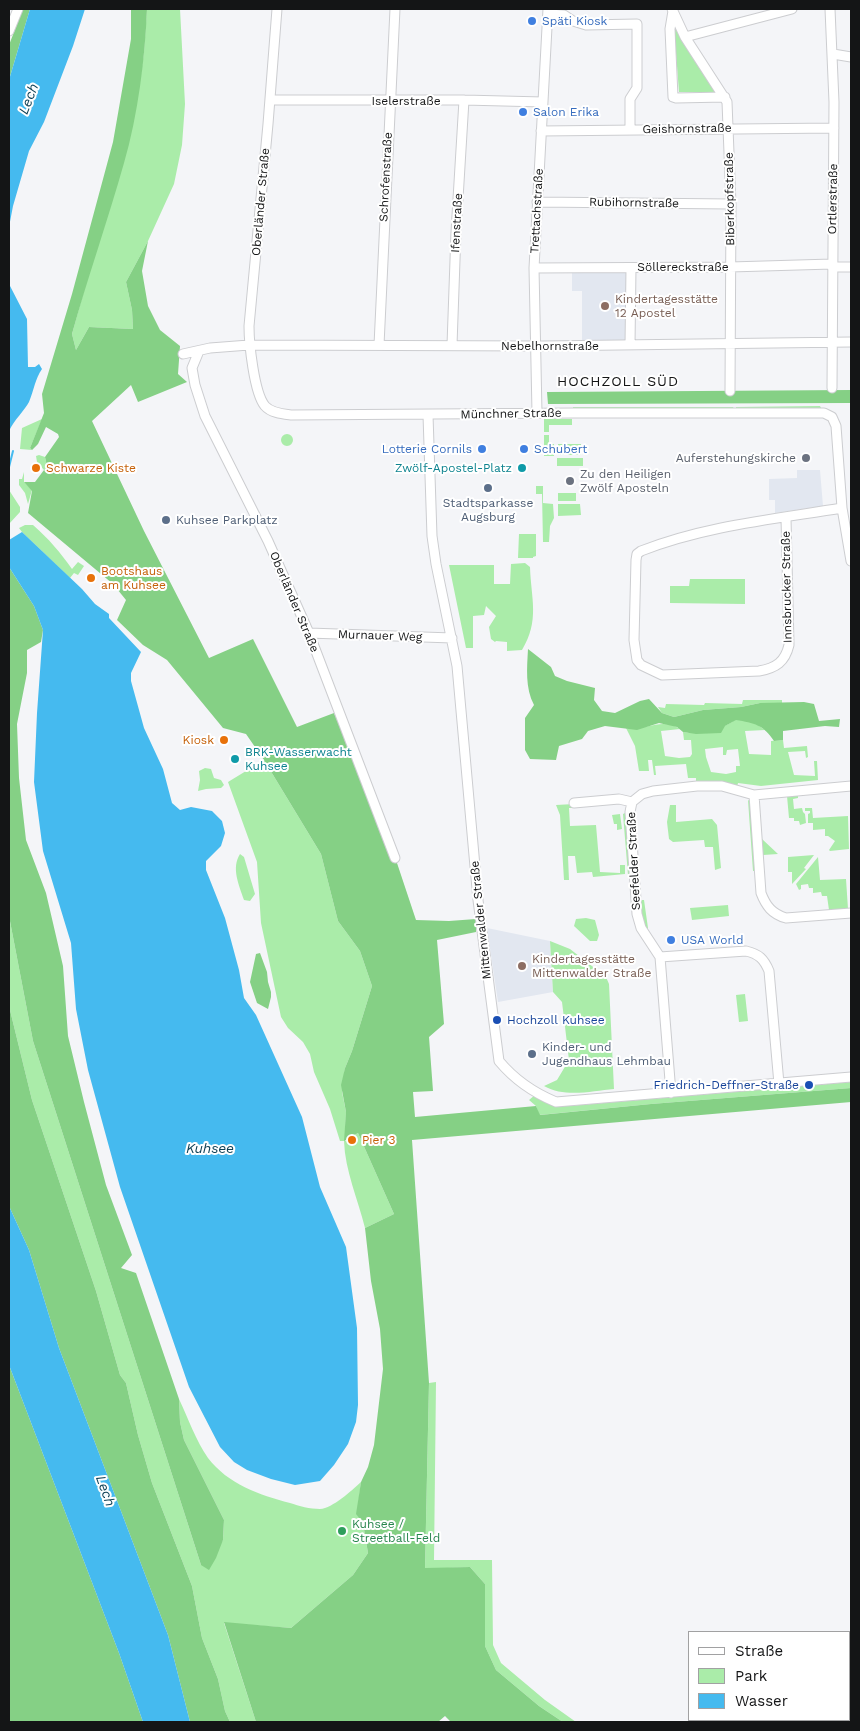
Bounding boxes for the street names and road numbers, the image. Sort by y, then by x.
street label: Iselerstraße [371,94,441,108]
street label: Geishornstraße [642,121,732,137]
street label: Schrofenstraße [376,132,396,222]
street label: Oberländer Straße [249,148,273,256]
street label: Biberkopfstraße [722,152,738,246]
street label: Ortlerstraße [825,163,841,235]
street label: Trettachstraße [528,168,546,254]
street label: Ifenstraße [448,193,466,253]
street label: Rubihornstraße [589,195,679,211]
street label: Söllereckstraße [637,260,729,274]
street label: Nebelhornstraße [501,339,599,353]
street label: Münchner Straße [460,406,562,422]
street label: Innsbrucker Straße [779,531,795,643]
street label: Oberländer Straße [266,549,322,655]
street label: Murnauer Weg [338,627,422,645]
street label: Seefelder Straße [624,811,644,911]
street label: Mittenwalder Straße [468,860,494,980]

